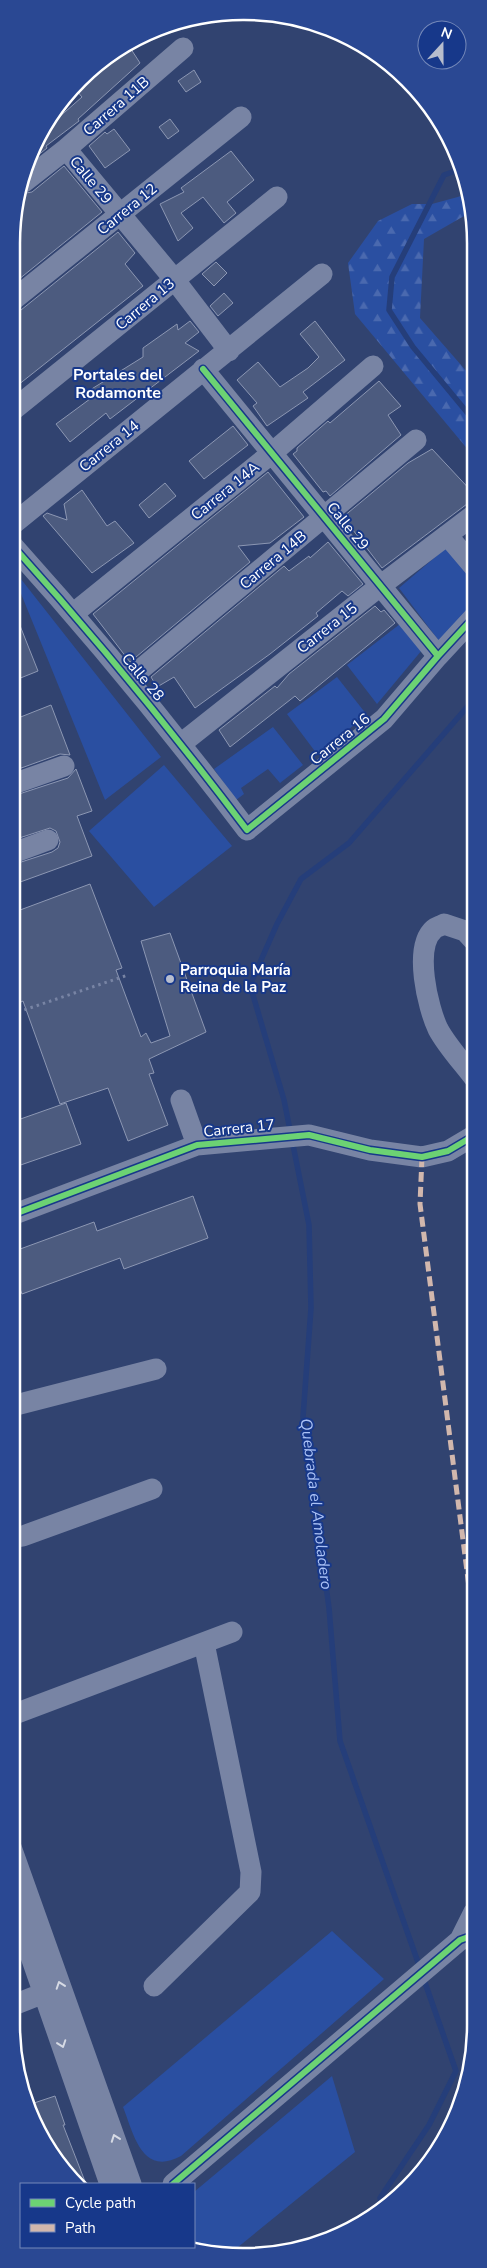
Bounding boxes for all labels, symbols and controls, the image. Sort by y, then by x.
north arrow [417,20,467,70]
text: N [438,23,455,44]
street label: Carrera 11B [79,72,153,140]
street label: Calle 29 [65,152,117,208]
street label: Carrera 12 [93,179,161,239]
street label: Carrera 13 [111,273,179,335]
district label: Portales del Rodamonte [73,364,163,404]
street label: Carrera 14 [75,416,143,476]
street label: Carrera 14A [187,457,263,525]
street label: Calle 29 [322,498,374,554]
street label: Carrera 14B [235,526,311,594]
street label: Carrera 15 [293,598,361,658]
street label: Calle 28 [117,649,169,705]
street label: Carrera 16 [306,709,374,769]
place label: Parroquia María Reina de la Paz [180,960,291,997]
marker: Parroquia María Reina de la Paz [164,973,176,985]
street label: Carrera 17 [202,1114,276,1142]
water label: Quebrada el Amoladero [295,1417,337,1591]
one-way arrow [56,1981,66,1990]
one-way arrow [56,2040,66,2048]
one-way arrow [111,2135,121,2143]
legend [20,2183,195,2248]
text: Cycle path [65,2193,136,2213]
text: Path [65,2218,96,2238]

